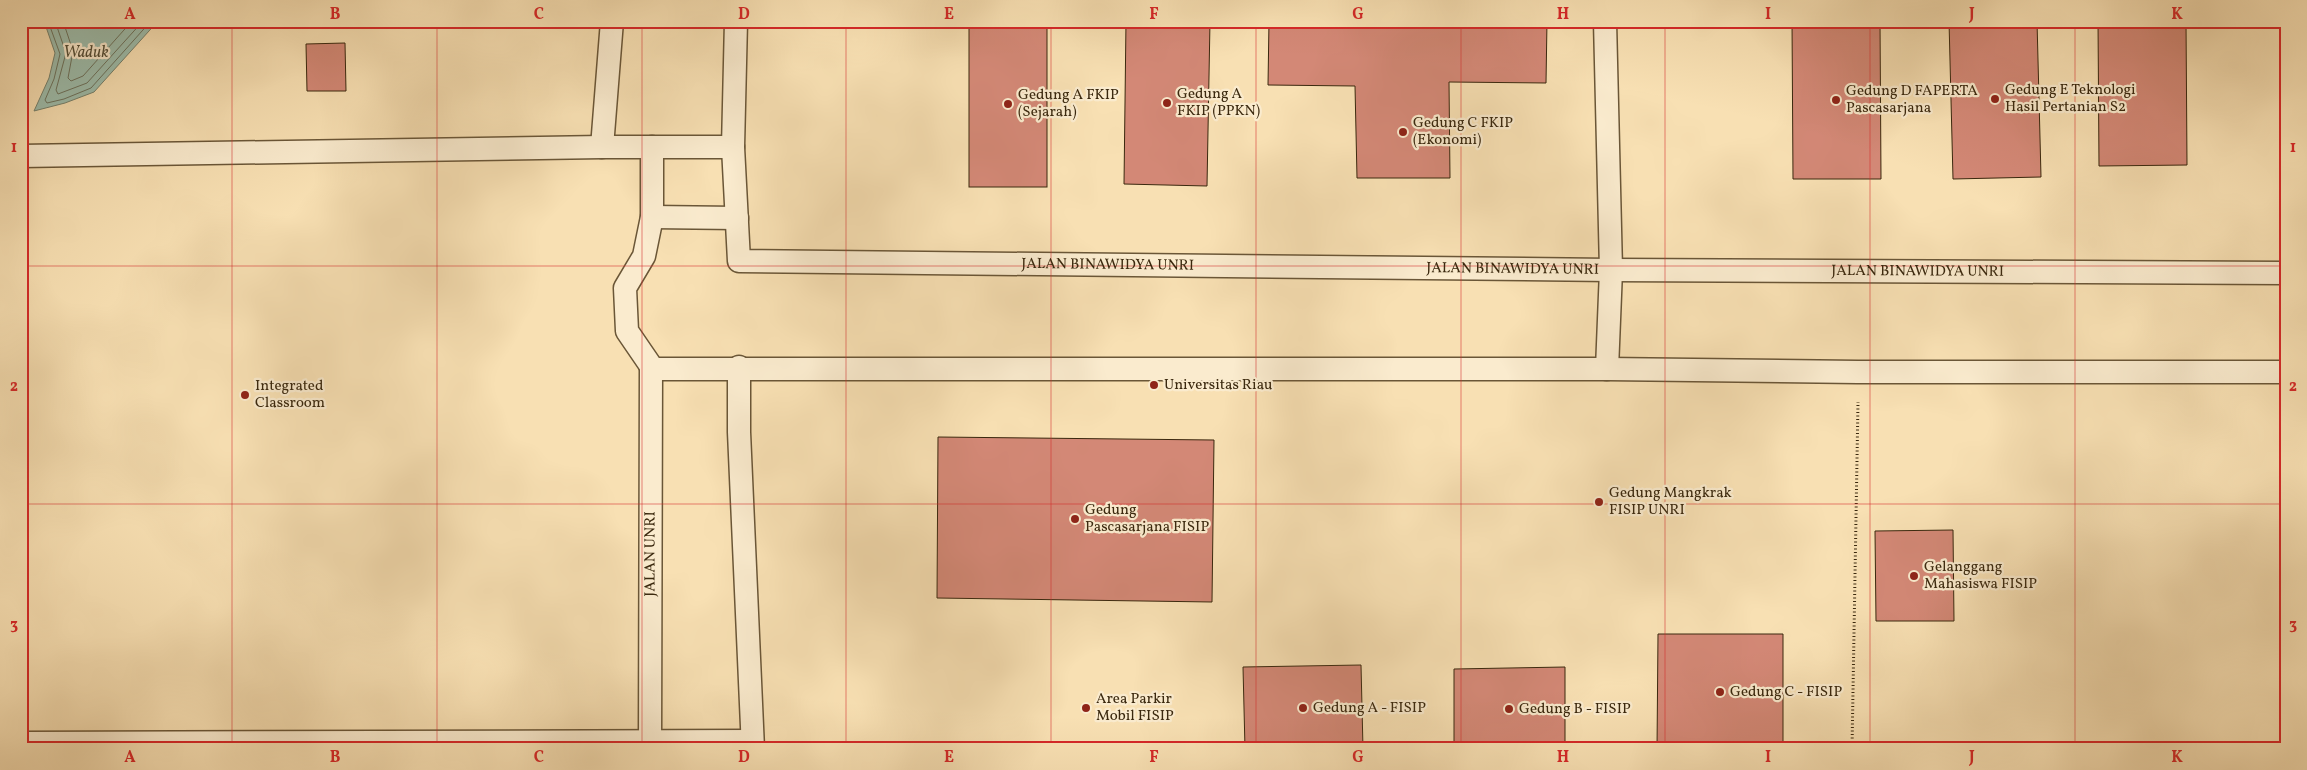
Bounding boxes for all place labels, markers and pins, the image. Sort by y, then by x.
place label: Gedung E Teknologi Hasil Pertanian S2 [2005,80,2136,118]
place label: Gedung D FAPERTA Pascasarjana [1846,81,1978,119]
place label: Gedung A FKIP (PPKN) [1177,84,1260,122]
place label: Gedung A FKIP (Sejarah) [1018,85,1119,123]
marker: Gedung E Teknologi Hasil Pertanian S2 [1989,93,2001,105]
marker: Gedung D FAPERTA Pascasarjana [1830,94,1842,106]
marker: Gedung A FKIP (PPKN) [1161,97,1173,109]
marker: Gedung A FKIP (Sejarah) [1002,98,1014,110]
place label: Gedung C FKIP (Ekonomi) [1413,113,1513,151]
marker: Gedung C FKIP (Ekonomi) [1397,126,1409,138]
place label: Universitas Riau [1164,375,1273,396]
place label: Integrated Classroom [255,376,325,414]
marker: Universitas Riau [1148,379,1160,391]
marker: Integrated Classroom [239,389,251,401]
place label: Gedung Mangkrak FISIP UNRI [1609,483,1732,521]
marker: Gedung Mangkrak FISIP UNRI [1593,496,1605,508]
place label: Gedung Pascasarjana FISIP [1085,500,1209,538]
marker: Gedung Pascasarjana FISIP [1069,513,1081,525]
place label: Gelanggang Mahasiswa FISIP [1924,557,2037,595]
marker: Gelanggang Mahasiswa FISIP [1908,570,1920,582]
place label: Gedung C - FISIP [1730,682,1842,703]
marker: Gedung C - FISIP [1714,686,1726,698]
place label: Area Parkir Mobil FISIP [1096,689,1174,727]
place label: Gedung A - FISIP [1313,698,1426,719]
place label: Gedung B - FISIP [1519,699,1631,720]
marker: Area Parkir Mobil FISIP [1080,702,1092,714]
marker: Gedung A - FISIP [1297,702,1309,714]
marker: Gedung B - FISIP [1503,703,1515,715]

